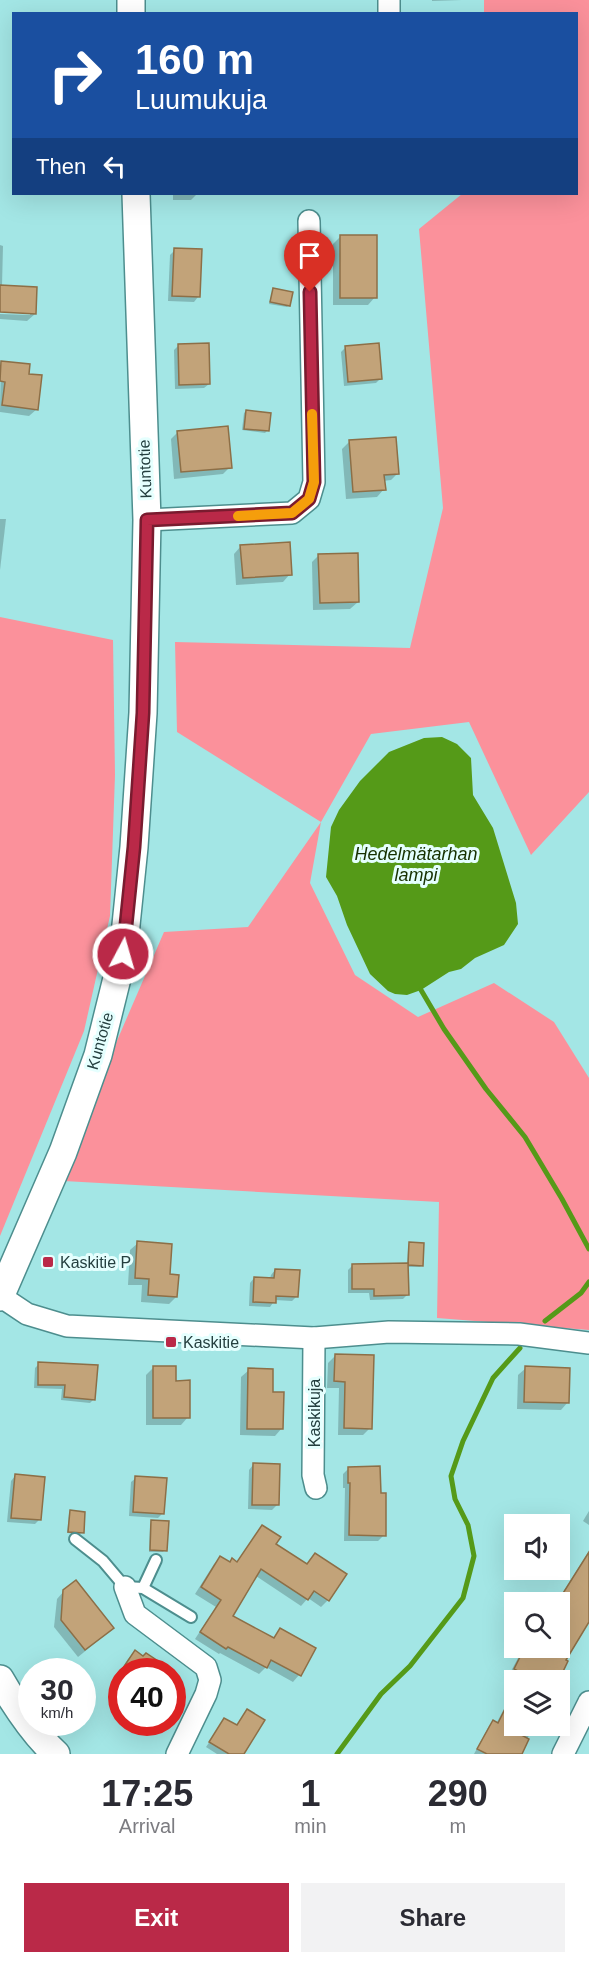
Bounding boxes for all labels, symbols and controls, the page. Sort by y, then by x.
icon: right [36,36,114,114]
text: 160 m [135,36,254,83]
text: Luumukuja [135,85,267,115]
icon: left [98,150,131,183]
text: Then [36,154,86,179]
pin [284,230,335,292]
icon: arrive [293,239,326,272]
street label: Kuntotie [135,439,155,499]
water label: Hedelmätarhan lampi [354,844,478,885]
position arrow [91,922,155,986]
street label: Kuntotie [84,1010,116,1072]
place label: Kaskitie P [60,1254,131,1271]
marker: Kaskitie P [41,1255,55,1269]
place label: Kaskitie [183,1334,239,1351]
marker: Kaskitie [164,1335,178,1349]
street label: Kaskikuja [306,1379,323,1447]
map controls [504,1514,570,1736]
button: sound [504,1514,570,1580]
button: search [504,1592,570,1658]
speed limit sign: 40 [108,1658,186,1736]
button: layers [504,1670,570,1736]
text: 30 [40,1673,74,1706]
text: km/h [41,1704,73,1721]
text: 17:25 [101,1773,193,1814]
text: 1 [300,1773,320,1814]
text: 290 [428,1773,488,1814]
text: Arrival [119,1815,176,1837]
text: min [294,1815,327,1837]
text: m [449,1815,466,1837]
button: Exit [24,1883,289,1952]
button: Share [301,1883,565,1952]

